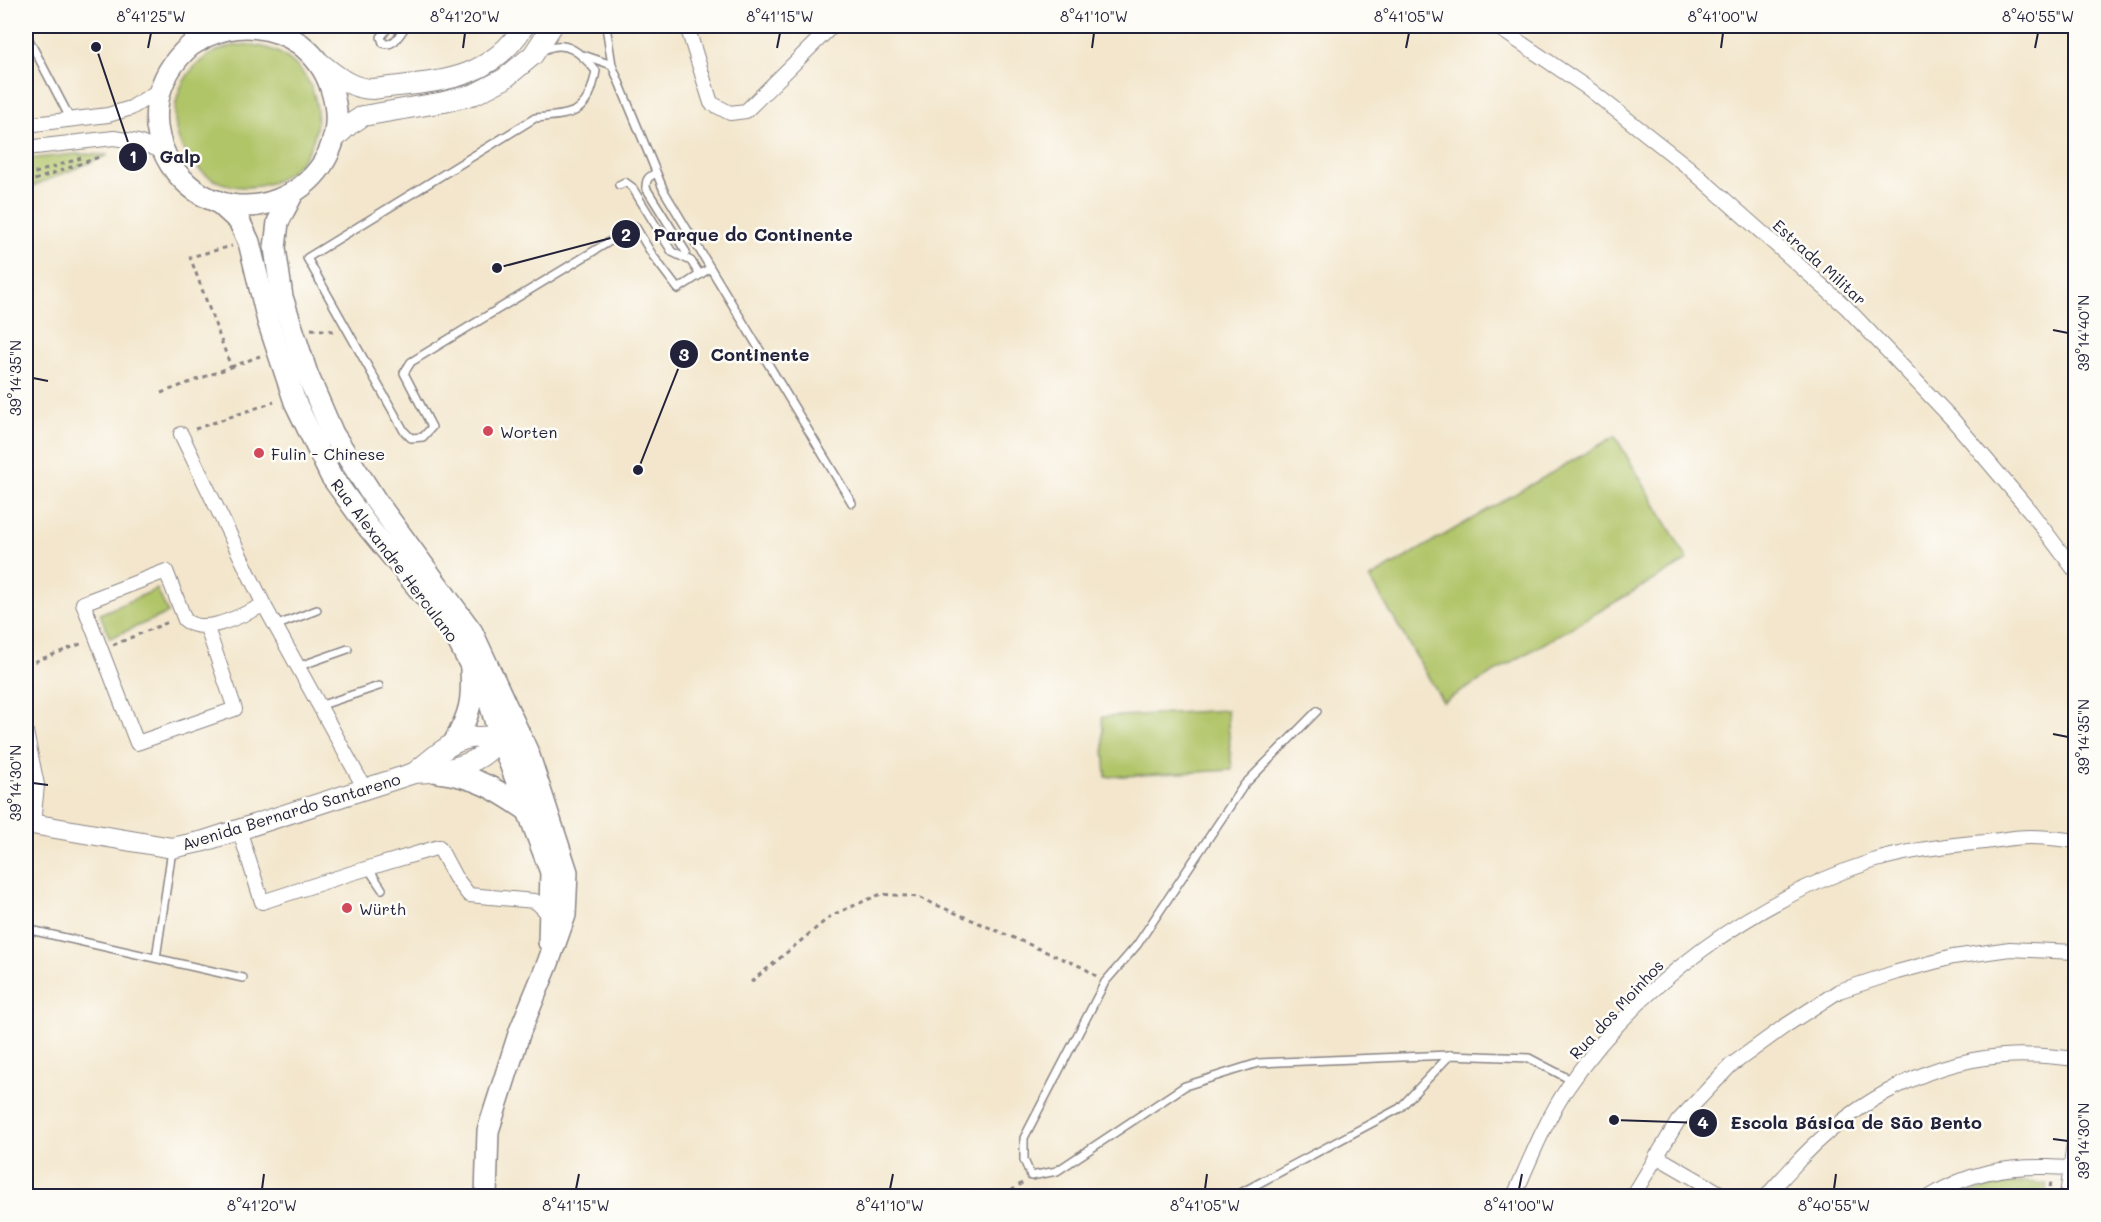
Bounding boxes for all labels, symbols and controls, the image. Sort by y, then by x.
text: 8°41'25"W [116,6,186,26]
text: 8°41'20"W [430,6,500,26]
text: 8°41'15"W [746,6,814,26]
text: 8°41'10"W [1060,6,1128,26]
text: 8°41'05"W [1374,6,1444,26]
text: 8°41'00"W [1688,6,1758,26]
text: 8°40'55"W [2002,6,2074,26]
callout: Galp [118,139,213,175]
text: 1 [129,144,137,168]
text: Galp [159,144,201,168]
street label: Estrada Militar [1769,214,1871,310]
callout: Parque do Continente [611,216,865,252]
text: 2 [621,222,631,246]
text: Parque do Continente [653,222,853,246]
text: 39°14'40"N [2073,295,2093,371]
callout: Continente [669,336,821,372]
text: 39°14'35"N [5,340,25,416]
text: 3 [679,342,690,366]
text: Continente [711,342,810,366]
place label: Worten [500,421,557,442]
marker: Worten [481,424,495,438]
place label: Fulin - Chinese [271,443,385,464]
marker: Fulin - Chinese [252,446,266,460]
street label: Rua Alexandre Herculano [327,474,463,646]
text: 39°14'35"N [2073,699,2093,775]
text: 39°14'30"N [5,745,25,821]
street label: Avenida Bernardo Santareno [179,768,403,854]
place label: Würth [359,898,406,919]
marker: Würth [340,901,354,915]
street label: Rua dos Moinhos [1564,955,1668,1063]
text: 39°14'30"N [2073,1103,2093,1179]
callout: Escola Básica de São Bento [1688,1105,1994,1141]
text: 4 [1697,1110,1709,1134]
text: Escola Básica de São Bento [1730,1110,1982,1134]
text: 8°41'20"W [227,1195,297,1215]
text: 8°41'15"W [542,1195,610,1215]
text: 8°41'10"W [856,1195,924,1215]
text: 8°41'05"W [1170,1195,1240,1215]
text: 8°41'00"W [1484,1195,1554,1215]
text: 8°40'55"W [1798,1195,1870,1215]

